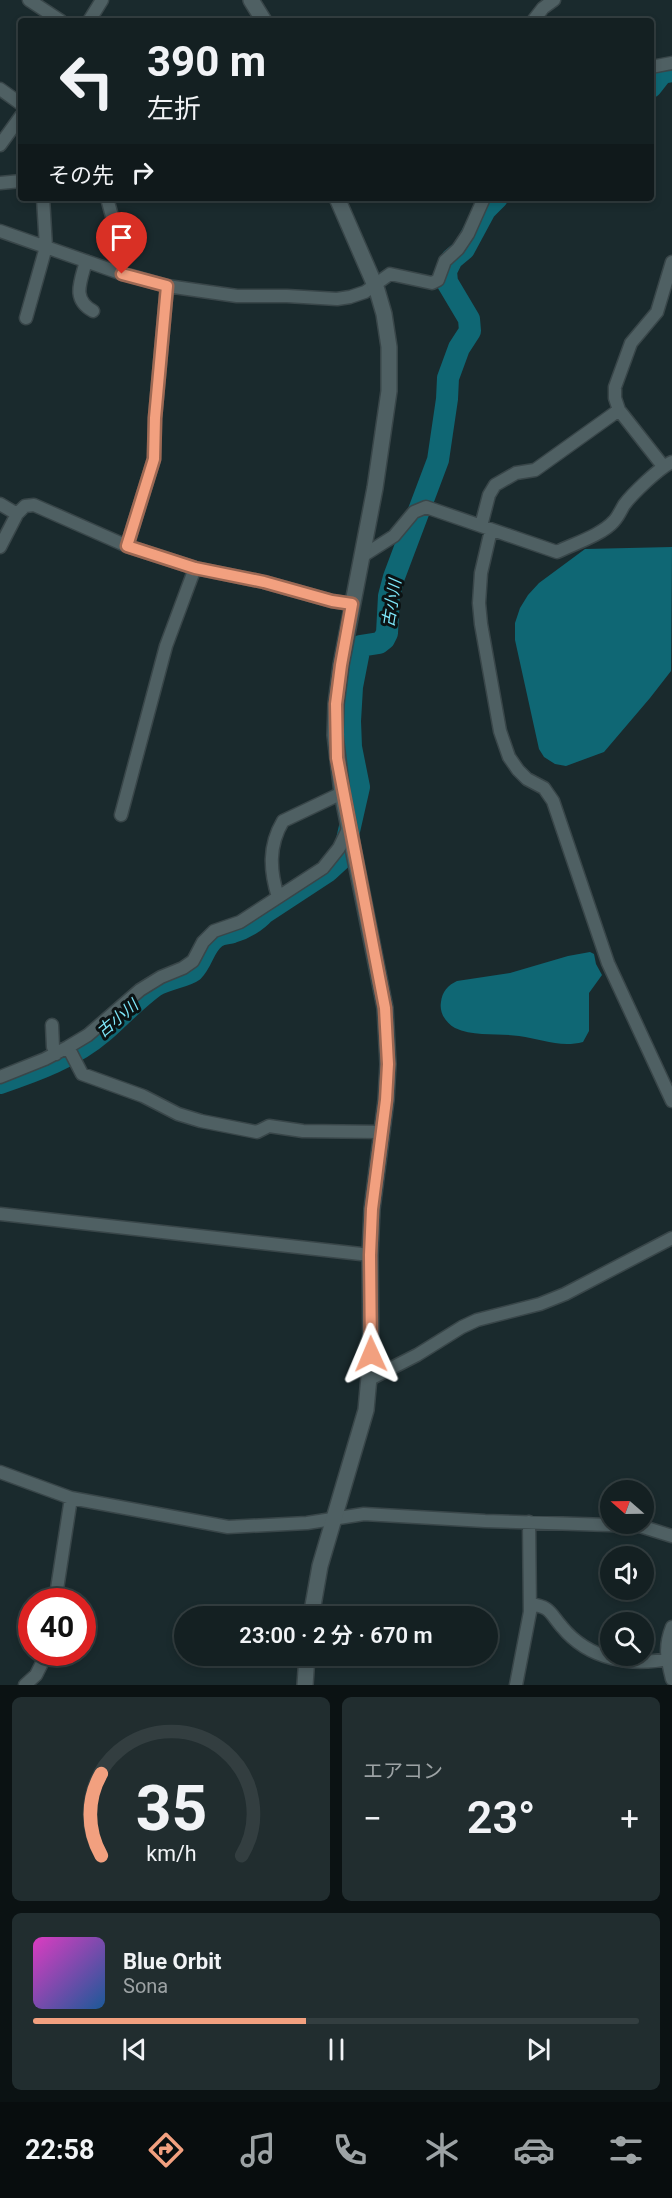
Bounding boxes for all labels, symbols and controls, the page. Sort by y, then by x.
text: 390 m [147,37,266,86]
icon: left [48,42,126,120]
text: 左折 [147,93,201,125]
icon: right [126,156,159,189]
text: その先 [48,163,114,188]
pin [96,212,147,274]
icon: arrive [105,221,138,254]
water label: 古小川 [378,576,405,628]
water label: 古小川 [93,994,143,1041]
position arrow [339,1322,403,1386]
north arrow [600,1480,654,1534]
map controls [600,1480,654,1666]
button: sound [600,1546,654,1600]
speed limit sign: 40 [18,1588,96,1666]
button: search [600,1612,654,1666]
text: 23:00 · 2 分 · 670 m [239,1623,433,1648]
text: エアコン [363,1759,443,1783]
text: 35 [135,1772,207,1845]
text: 23° [467,1791,535,1844]
text: − [363,1799,382,1838]
text: + [620,1799,639,1838]
text: km/h [146,1841,196,1866]
text: Blue Orbit [123,1949,221,1974]
text: Sona [123,1974,168,1998]
icon: previous [118,2033,151,2066]
icon: pause [320,2033,353,2066]
icon: next [522,2033,555,2066]
icon: directions [145,2129,187,2171]
icon: music [237,2129,279,2171]
icon: phone [329,2129,371,2171]
icon: climate [421,2129,463,2171]
icon: car [513,2129,555,2171]
icon: filters [605,2129,647,2171]
text: 22:58 [25,2134,95,2166]

